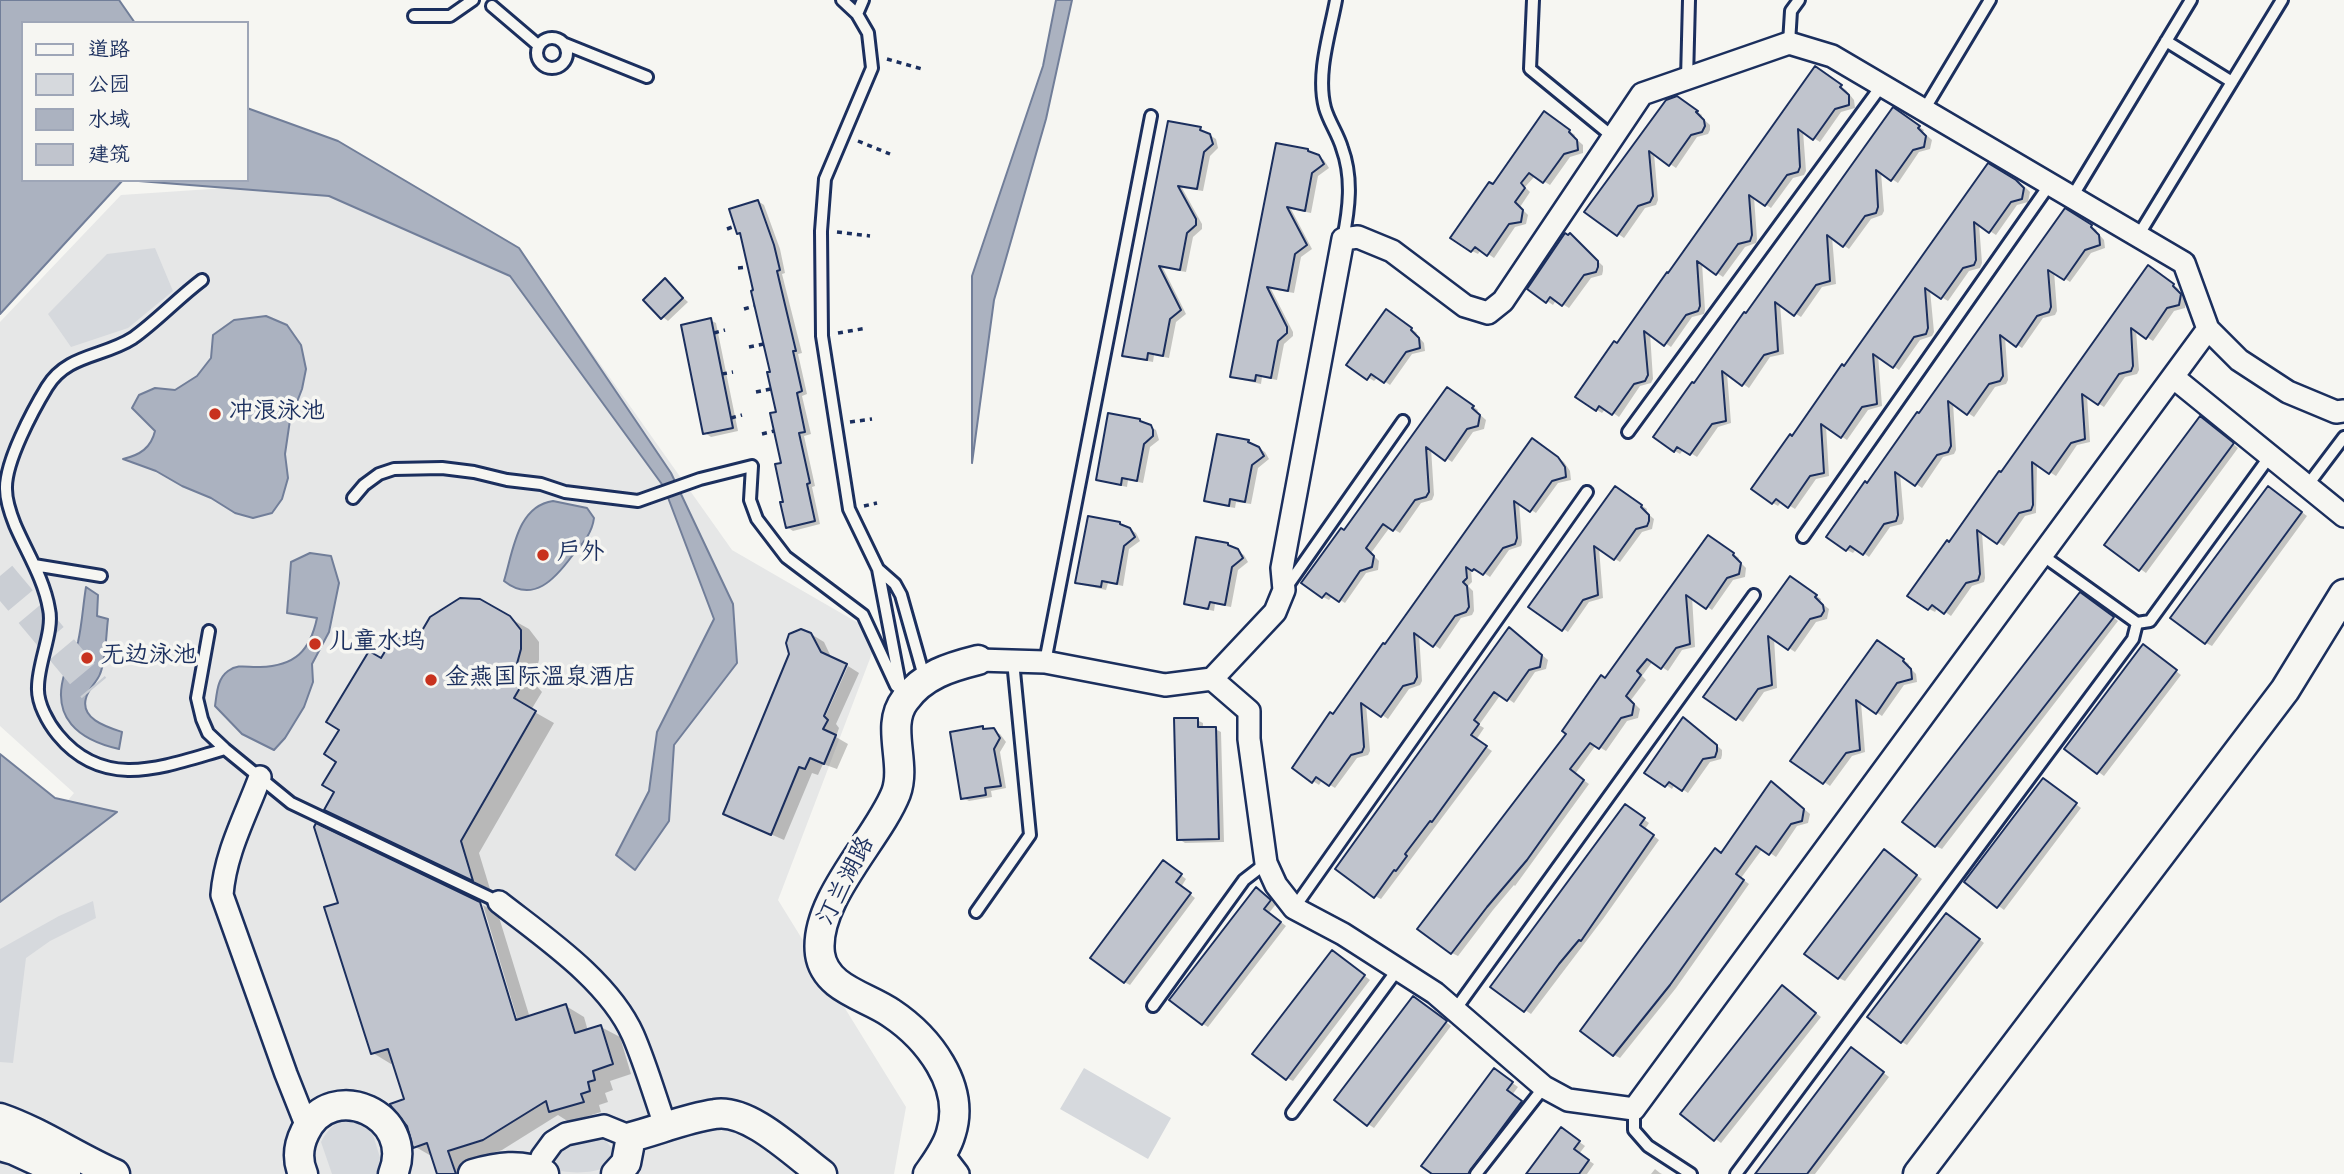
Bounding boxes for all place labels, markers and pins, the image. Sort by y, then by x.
place label: 冲浪泳池 [229,400,325,428]
marker: 冲浪泳池 [207,406,223,422]
place label: 户外 [557,541,605,569]
marker: 户外 [535,547,551,563]
place label: 儿童水坞 [329,630,425,658]
marker: 儿童水坞 [307,636,323,652]
place label: 无边泳池 [101,644,197,672]
marker: 无边泳池 [79,650,95,666]
place label: 金燕国际温泉酒店 [445,666,637,694]
marker: 金燕国际温泉酒店 [423,672,439,688]

